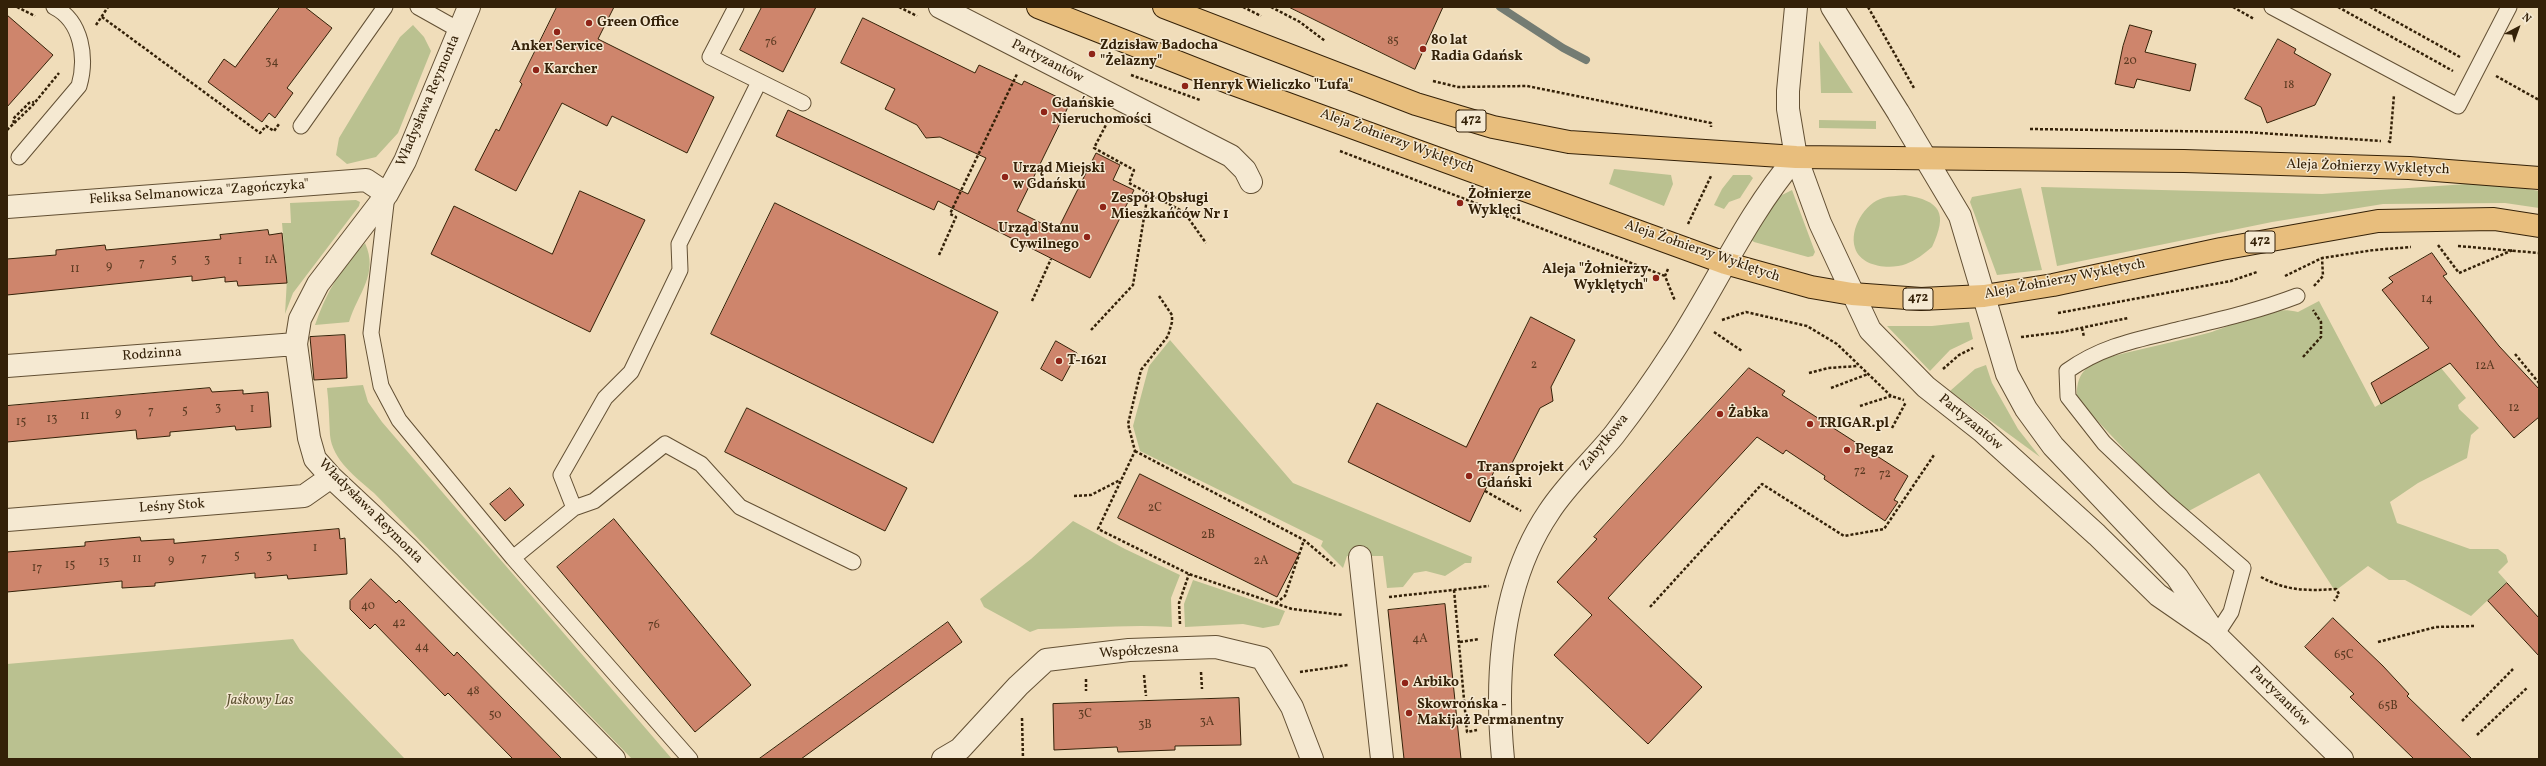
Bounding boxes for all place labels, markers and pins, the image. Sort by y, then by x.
place label: Green Office [597,15,679,31]
marker: Green Office [584,18,594,28]
marker: Anker Service [552,27,562,37]
place label: 80 lat Radia Gdańsk [1431,33,1523,66]
place label: Zdzisław Badocha "Żelazny" [1100,38,1218,70]
place label: Anker Service [511,39,603,55]
marker: 80 lat Radia Gdańsk [1418,44,1428,54]
marker: Zdzisław Badocha "Żelazny" [1087,49,1097,59]
place label: Karcher [544,62,597,78]
marker: Karcher [531,65,541,75]
place label: Henryk Wieliczko "Lufa" [1193,78,1353,94]
marker: Henryk Wieliczko "Lufa" [1180,81,1190,91]
place label: Gdańskie Nieruchomości [1052,96,1152,128]
marker: Gdańskie Nieruchomości [1039,107,1049,117]
place label: Urząd Miejski w Gdańsku [1013,161,1105,194]
marker: Urząd Miejski w Gdańsku [1000,172,1010,182]
place label: Żołnierze Wyklęci [1468,187,1531,220]
place label: Zespół Obsługi Mieszkańców Nr 1 [1111,191,1229,224]
marker: Żołnierze Wyklęci [1455,198,1465,208]
marker: Zespół Obsługi Mieszkańców Nr 1 [1098,202,1108,212]
place label: Urząd Stanu Cywilnego [998,221,1079,254]
marker: Urząd Stanu Cywilnego [1082,232,1092,242]
place label: Aleja "Żołnierzy Wyklętych" [1542,262,1648,294]
marker: Aleja "Żołnierzy Wyklętych" [1651,273,1661,283]
place label: T-1621 [1067,353,1107,369]
marker: T-1621 [1054,356,1064,366]
place label: Żabka [1728,406,1769,422]
marker: Żabka [1715,409,1725,419]
place label: TRIGAR.pl [1818,416,1889,432]
marker: TRIGAR.pl [1805,419,1815,429]
place label: Pegaz [1855,442,1893,458]
marker: Pegaz [1842,445,1852,455]
place label: Transprojekt Gdański [1477,460,1564,492]
marker: Transprojekt Gdański [1464,471,1474,481]
place label: Arbiko [1413,675,1459,691]
marker: Arbiko [1400,678,1410,688]
place label: Skowrońska - Makijaż Permanentny [1417,697,1564,730]
marker: Skowrońska - Makijaż Permanentny [1404,708,1414,718]

